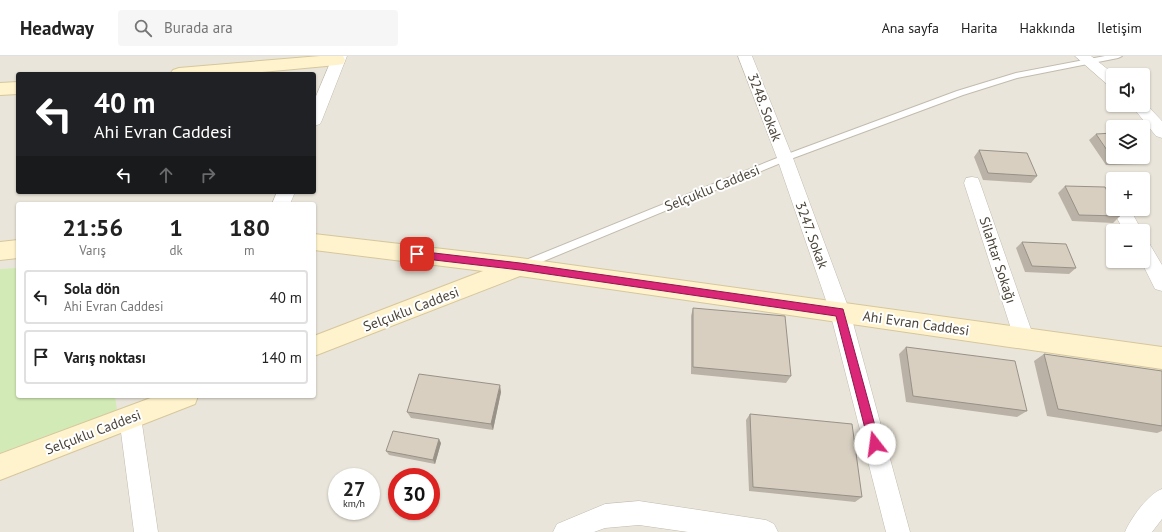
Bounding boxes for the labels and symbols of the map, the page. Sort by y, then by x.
street label: 3248. Sokak [744,70,786,144]
street label: Selçuklu Caddesi [662,161,762,215]
street label: 3247. Sokak [792,199,833,271]
street label: Silahtar Sokağı [976,214,1020,306]
pin [400,237,434,271]
street label: Selçuklu Caddesi [361,282,461,336]
street label: Ahi Evran Caddesi [862,307,970,339]
street label: Selçuklu Caddesi [43,405,143,459]
position arrow [854,423,896,465]
speed limit sign: 30 [388,468,440,520]

